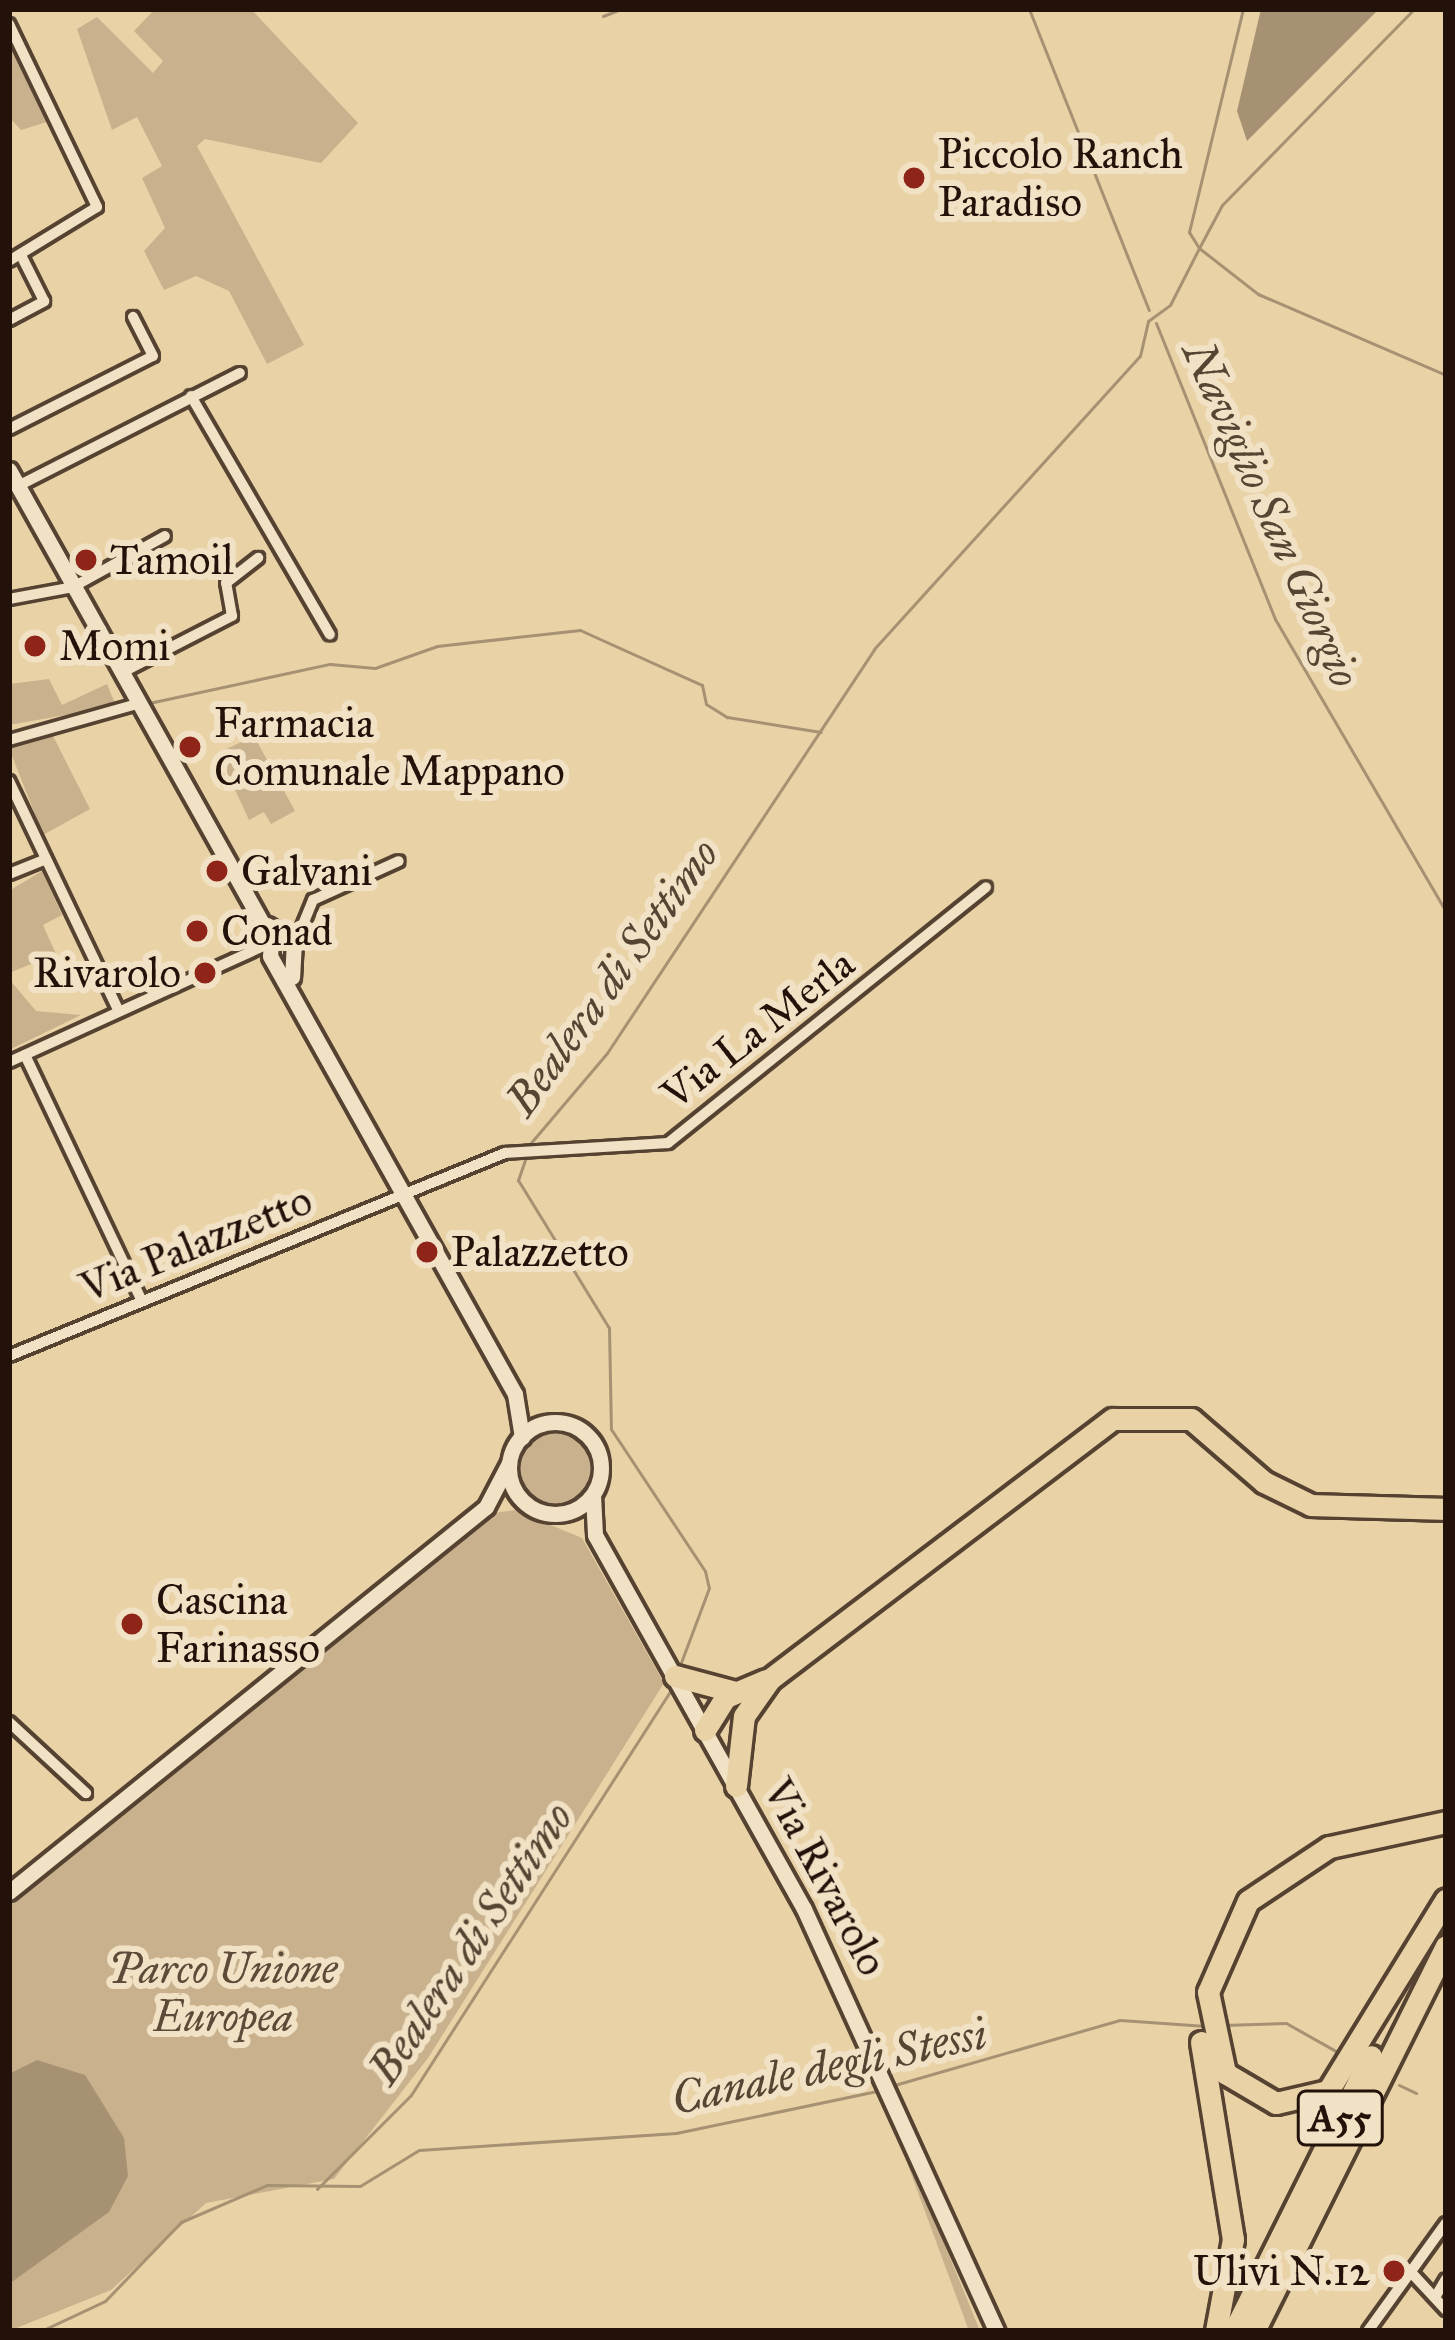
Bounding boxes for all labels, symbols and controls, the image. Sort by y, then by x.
place label: Piccolo Ranch Paradiso [938,129,1183,228]
marker: Piccolo Ranch Paradiso [901,165,927,191]
water label: Naviglio San Giorgio [1171,333,1373,695]
place label: Tamoil [110,535,234,585]
marker: Tamoil [73,547,99,573]
place label: Momi [59,621,170,671]
marker: Momi [22,633,48,659]
place label: Farmacia Comunale Mappano [214,698,565,796]
marker: Farmacia Comunale Mappano [177,734,203,760]
water label: Bealera di Settimo [494,829,730,1125]
place label: Galvani [241,846,372,896]
marker: Galvani [204,858,230,884]
place label: Conad [221,906,333,956]
marker: Conad [184,918,210,944]
street label: Via La Merla [652,938,864,1120]
place label: Rivarolo [33,948,181,998]
marker: Rivarolo [192,960,218,986]
street label: Via Palazzetto [73,1175,319,1313]
place label: Palazzetto [451,1227,629,1277]
marker: Palazzetto [414,1239,440,1265]
place label: Cascina Farinasso [156,1575,320,1674]
marker: Cascina Farinasso [119,1611,145,1637]
street label: Via Rivarolo [752,1770,898,1984]
water label: Bealera di Settimo [356,1792,584,2094]
park label: Parco Unione Europea [109,1944,337,2042]
water label: Canale degli Stessi [666,2006,992,2126]
road number: A55 [1295,2085,1385,2151]
place label: Ulivi N.12 [1193,2246,1370,2296]
marker: Ulivi N.12 [1381,2258,1407,2284]

